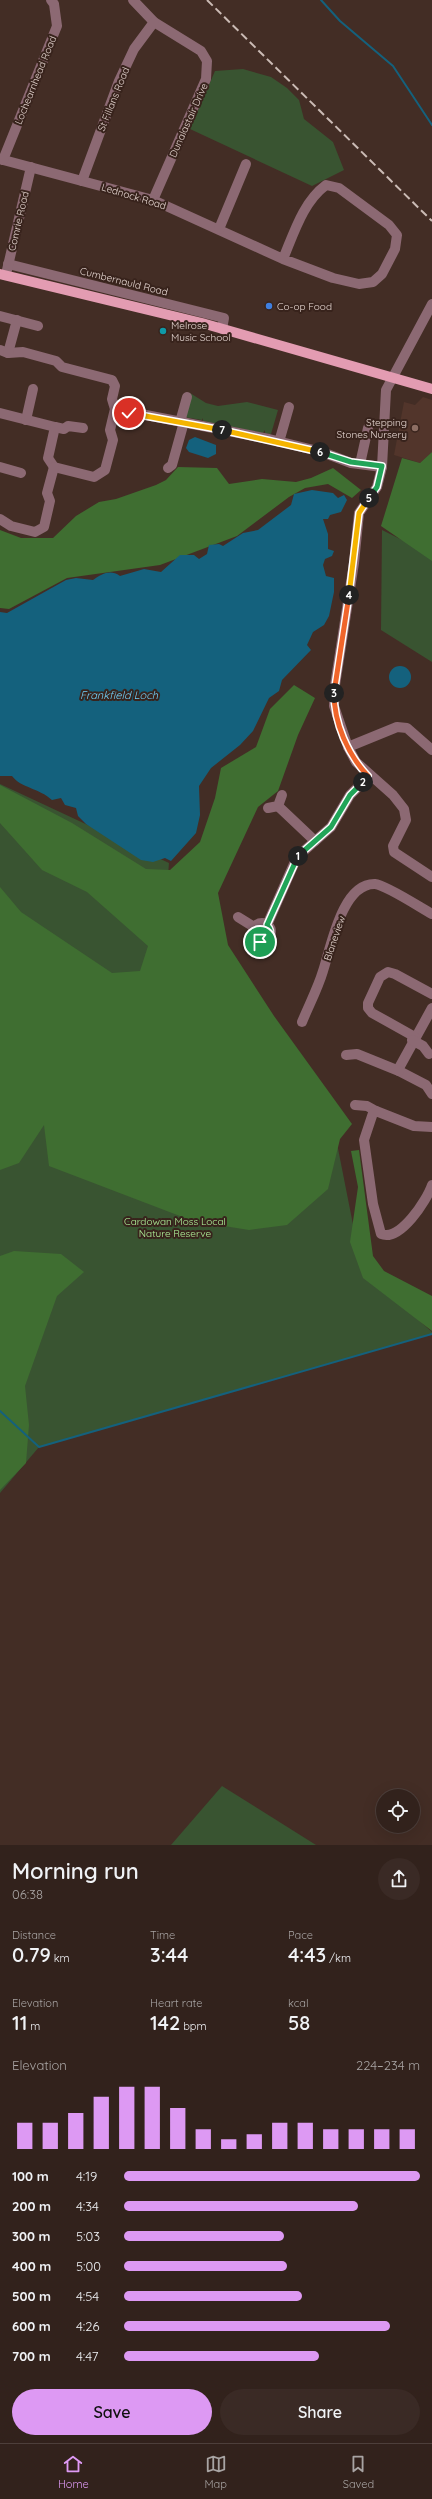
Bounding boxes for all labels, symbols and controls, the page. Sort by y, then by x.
street label: Lochearnhead Road [12,34,59,126]
street label: St Fillans Road [95,65,132,133]
street label: Dunalastair Drive [166,81,211,159]
street label: Lednock Road [100,180,168,212]
street label: Comrie Road [5,190,32,252]
street label: Cumbernauld Road [79,264,169,299]
place label: Co-op Food [277,300,332,313]
marker: Co-op Food [264,301,274,311]
place label: Melrose Music School [171,319,231,344]
marker: Melrose Music School [158,326,168,336]
pin [112,396,146,430]
icon: check [118,402,140,424]
place label: Stepping Stones Nursery [336,416,407,441]
pin: 7 [212,420,232,440]
text: 7 [219,423,225,437]
marker: Stepping Stones Nursery [410,423,420,433]
pin: 6 [310,442,330,462]
text: 6 [317,445,323,459]
pin: 5 [359,488,379,508]
text: 5 [366,491,372,505]
pin: 4 [339,585,359,605]
text: 4 [346,588,352,602]
pin: 3 [324,683,344,703]
text: 3 [331,686,337,700]
water label: Frankfield Loch [80,688,159,702]
pin: 2 [353,772,373,792]
text: 2 [360,775,366,789]
pin: 1 [288,846,308,866]
text: 1 [296,849,300,863]
street label: Blaneview [321,913,348,962]
pin [243,925,277,959]
icon: arrive [249,931,271,953]
park label: Cardowan Moss Local Nature Reserve [124,1215,226,1240]
map controls [376,1789,420,1833]
button: locate [376,1789,420,1833]
text: Morning run [12,1857,139,1885]
button: share [378,1858,420,1900]
text: 06:38 [12,1886,43,1902]
text: Distance [12,1928,56,1942]
text: Time [150,1928,175,1942]
text: Pace [288,1928,313,1942]
text: 0.79 [12,1942,51,1967]
text: 3:44 [150,1942,188,1967]
text: 4:43 [288,1942,326,1967]
text: km [51,1951,70,1965]
text: /km [326,1951,351,1965]
text: Elevation [12,1996,58,2010]
text: Heart rate [150,1996,202,2010]
text: kcal [288,1996,309,2010]
text: 11 [12,2010,27,2035]
text: 142 [150,2010,180,2035]
text: 58 [288,2010,310,2035]
text: m [27,2019,40,2033]
text: bpm [180,2019,207,2033]
text: Elevation [12,2057,67,2073]
text: 224–234 m [356,2057,420,2073]
text: 100 m [12,2168,49,2184]
text: 4:19 [76,2168,97,2184]
text: 200 m [12,2198,51,2214]
text: 4:34 [76,2198,99,2214]
text: 300 m [12,2228,51,2244]
text: 5:03 [76,2228,100,2244]
text: 400 m [12,2258,51,2274]
text: 5:00 [76,2258,101,2274]
text: 500 m [12,2288,51,2304]
text: 4:54 [76,2288,99,2304]
text: 600 m [12,2318,51,2334]
text: 4:26 [76,2318,99,2334]
text: 700 m [12,2348,51,2364]
text: 4:47 [76,2348,98,2364]
button: Save [12,2389,212,2435]
button: Share [220,2389,420,2435]
tab: Home [58,2453,89,2491]
tab: Map [204,2453,227,2491]
tab: Saved [343,2453,374,2491]

